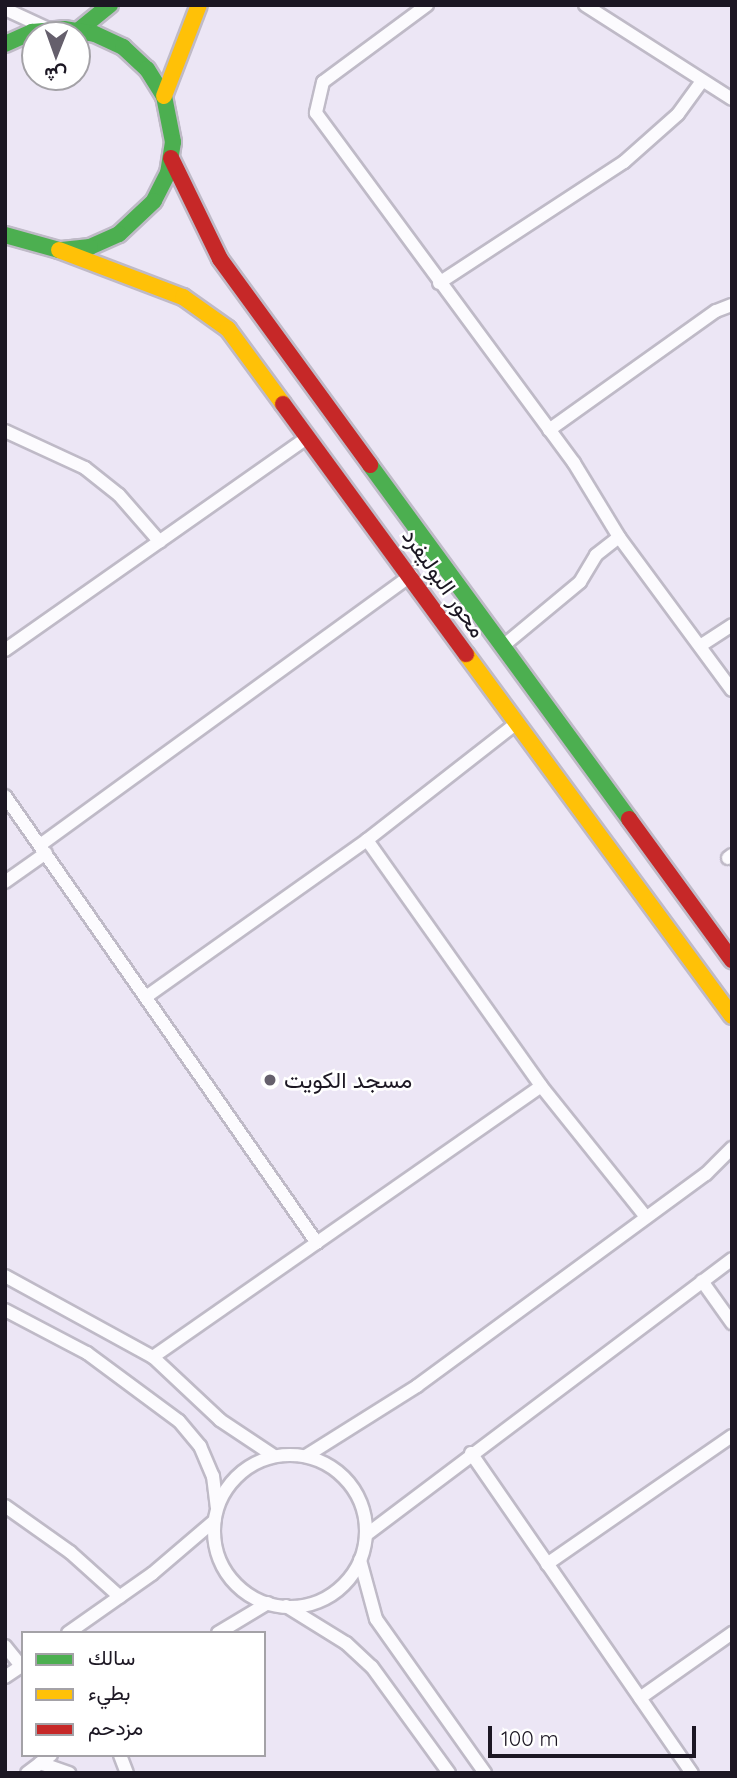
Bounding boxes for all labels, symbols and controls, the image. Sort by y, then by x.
north arrow [21,21,91,91]
text: ش [44,63,67,87]
street label: محور البوليفرد [396,523,492,643]
place label: مسجد الكويت [284,1066,412,1094]
marker: مسجد الكويت [262,1072,278,1088]
legend [21,1631,266,1757]
text: سالك [88,1644,135,1670]
text: بطيء [88,1679,131,1705]
scale bar [492,1712,700,1756]
text: مزدحم [88,1714,143,1740]
text: 100 m [501,1725,559,1751]

